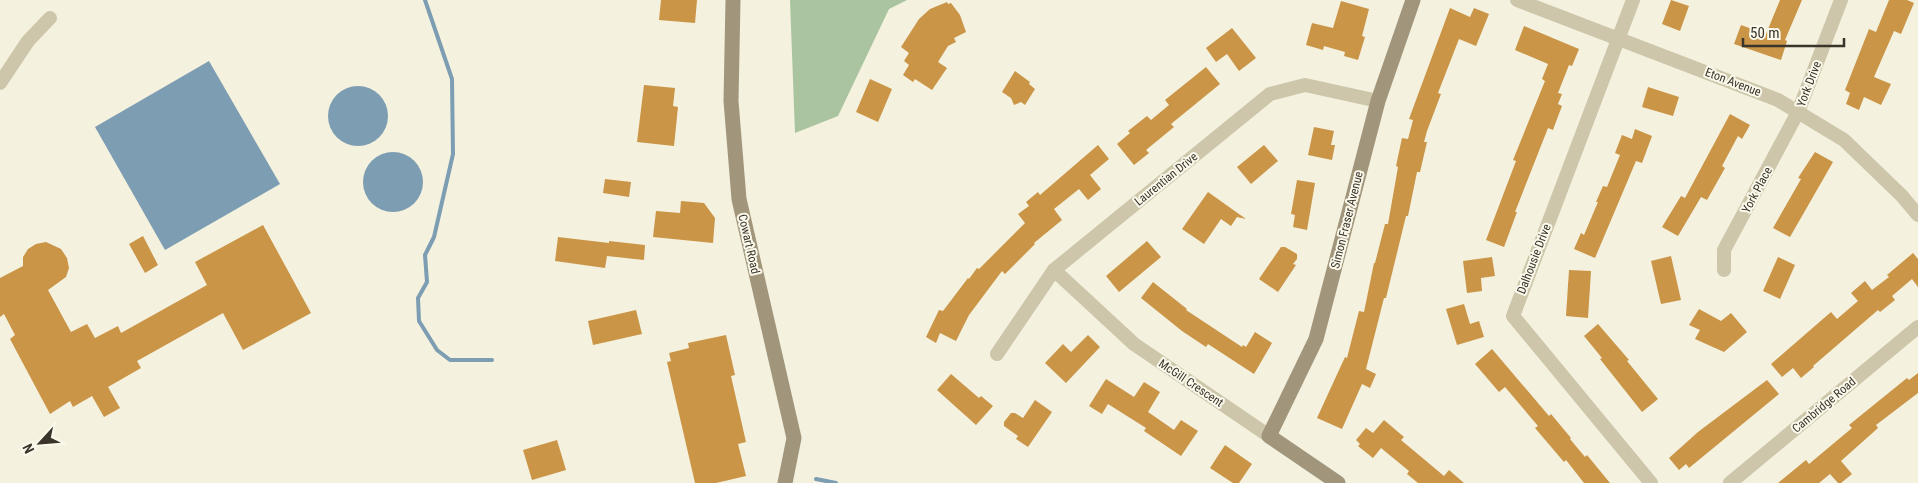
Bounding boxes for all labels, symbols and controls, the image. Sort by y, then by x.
scale bar [1743,15,1844,47]
text: 50 m [1750,24,1780,42]
street label: York Drive [1794,59,1824,109]
street label: Eton Avenue [1703,65,1763,99]
street label: Laurentian Drive [1132,149,1201,209]
street label: York Place [1739,164,1775,215]
street label: Simon Fraser Avenue [1328,170,1366,270]
street label: Cowart Road [735,213,763,275]
street label: Dalhousie Drive [1514,222,1554,296]
street label: McGill Crescent [1156,356,1226,410]
street label: Cambridge Road [1790,374,1859,436]
north arrow [15,418,65,468]
text: N [19,441,37,456]

